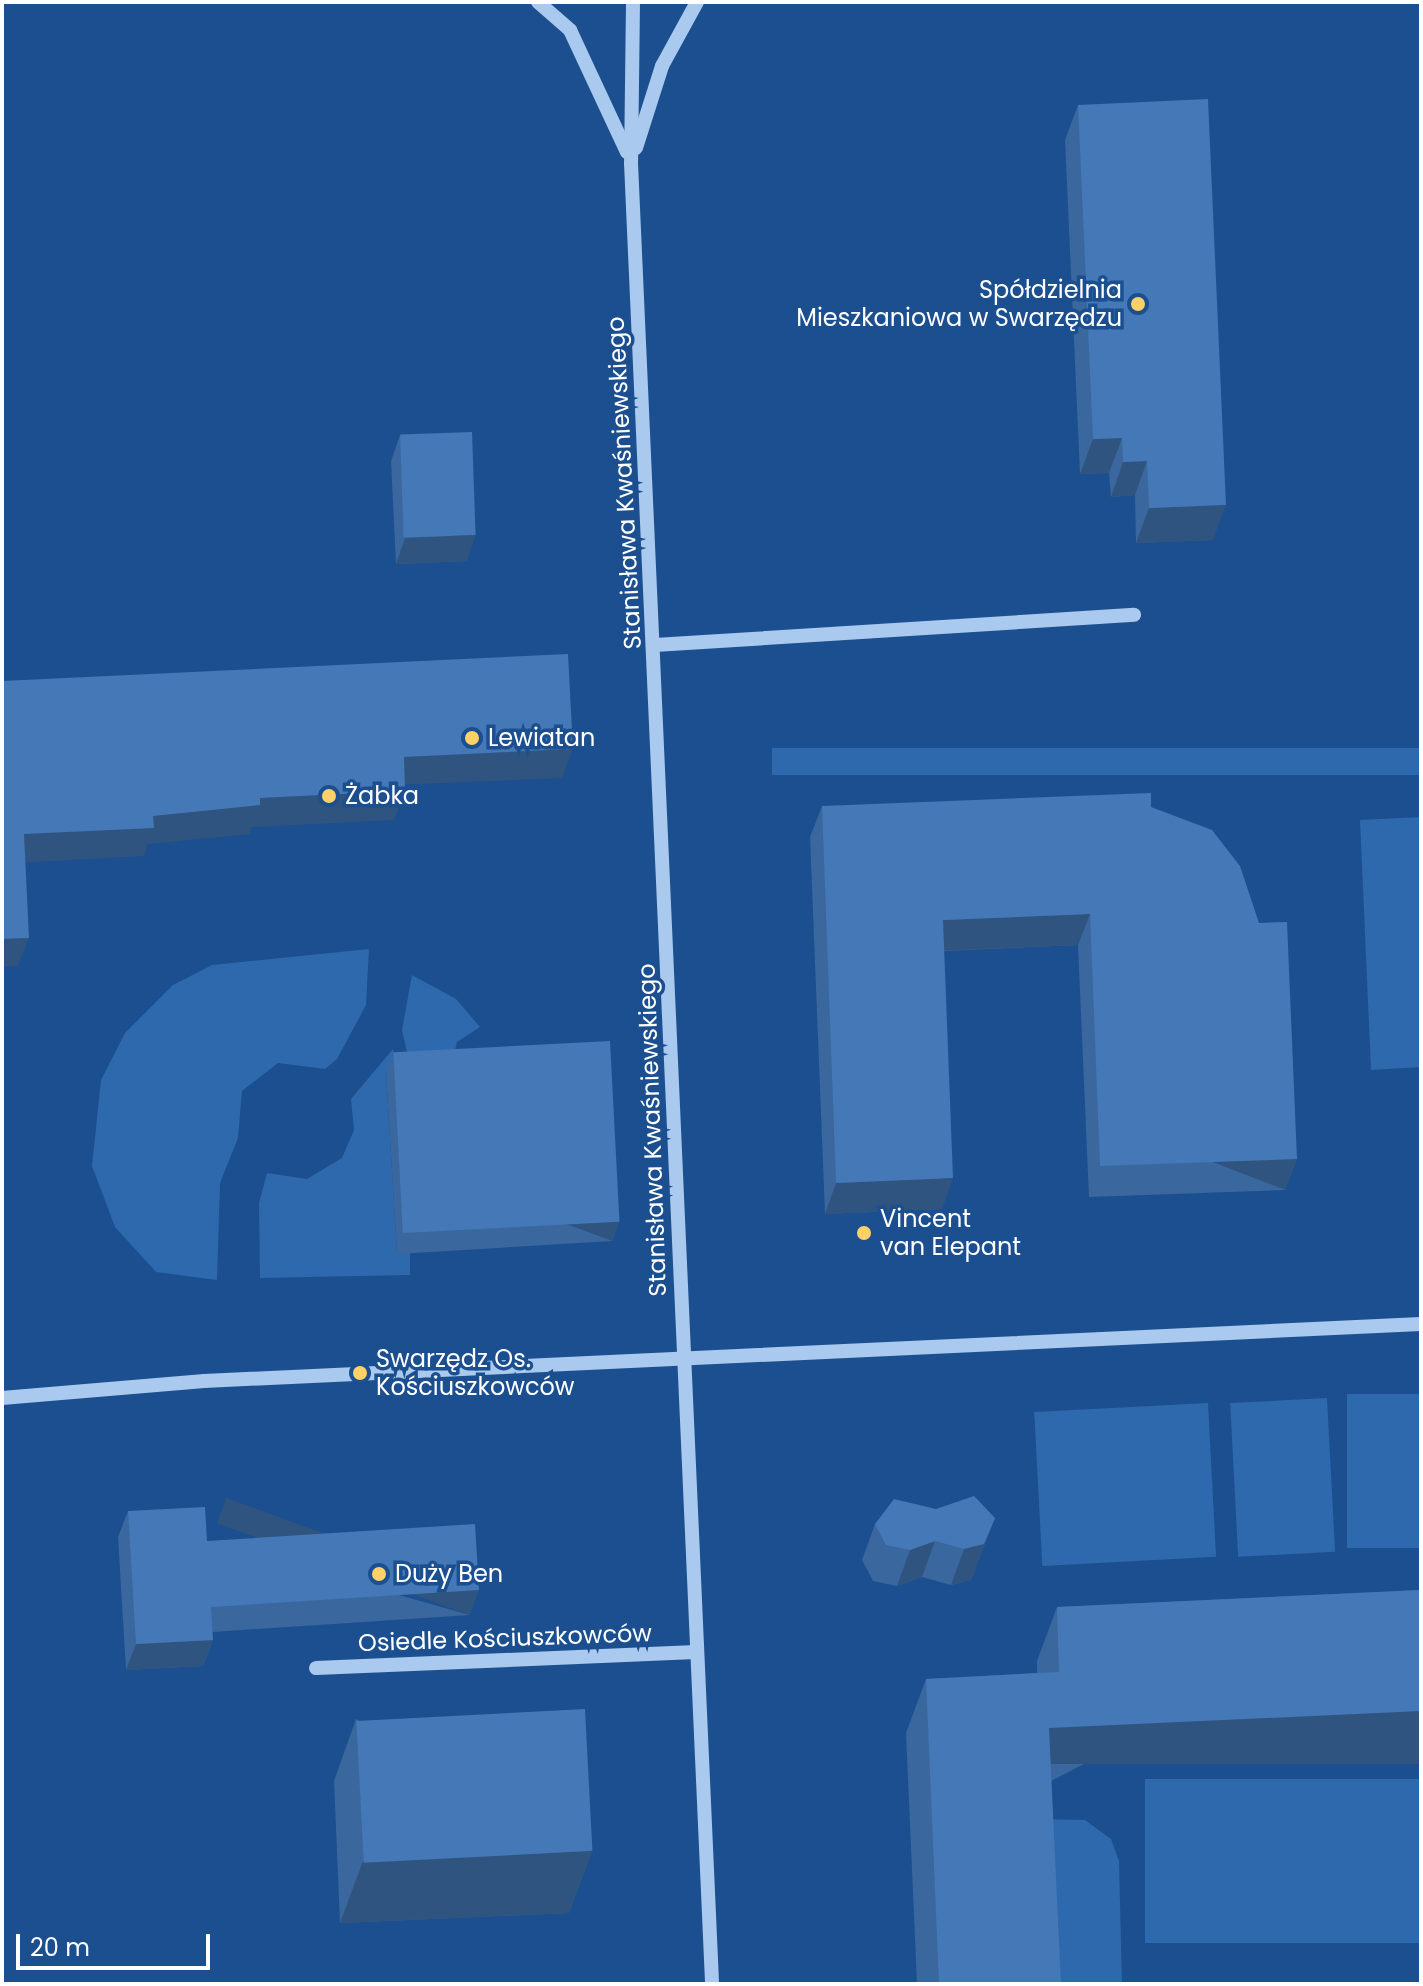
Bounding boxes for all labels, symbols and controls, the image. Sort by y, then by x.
place label: Spółdzielnia Mieszkaniowa w Swarzędzu [796,276,1122,332]
marker: Spółdzielnia Mieszkaniowa w Swarzędzu [1129,295,1147,313]
street label: Stanisława Kwaśniewskiego [601,316,647,650]
place label: Lewiatan [488,724,595,752]
marker: Lewiatan [463,729,481,747]
place label: Żabka [345,782,419,810]
marker: Żabka [320,787,338,805]
street label: Stanisława Kwaśniewskiego [632,963,672,1297]
place label: Vincent van Elepant [880,1205,1021,1261]
marker: Vincent van Elepant [855,1224,873,1242]
place label: Swarzędz Os. Kościuszkowców [376,1345,575,1401]
marker: Swarzędz Os. Kościuszkowców [351,1364,369,1382]
place label: Duży Ben [395,1560,503,1588]
marker: Duży Ben [370,1565,388,1583]
street label: Osiedle Kościuszkowców [358,1618,652,1658]
scale bar [20,1918,214,1968]
text: 20 m [30,1931,90,1964]

